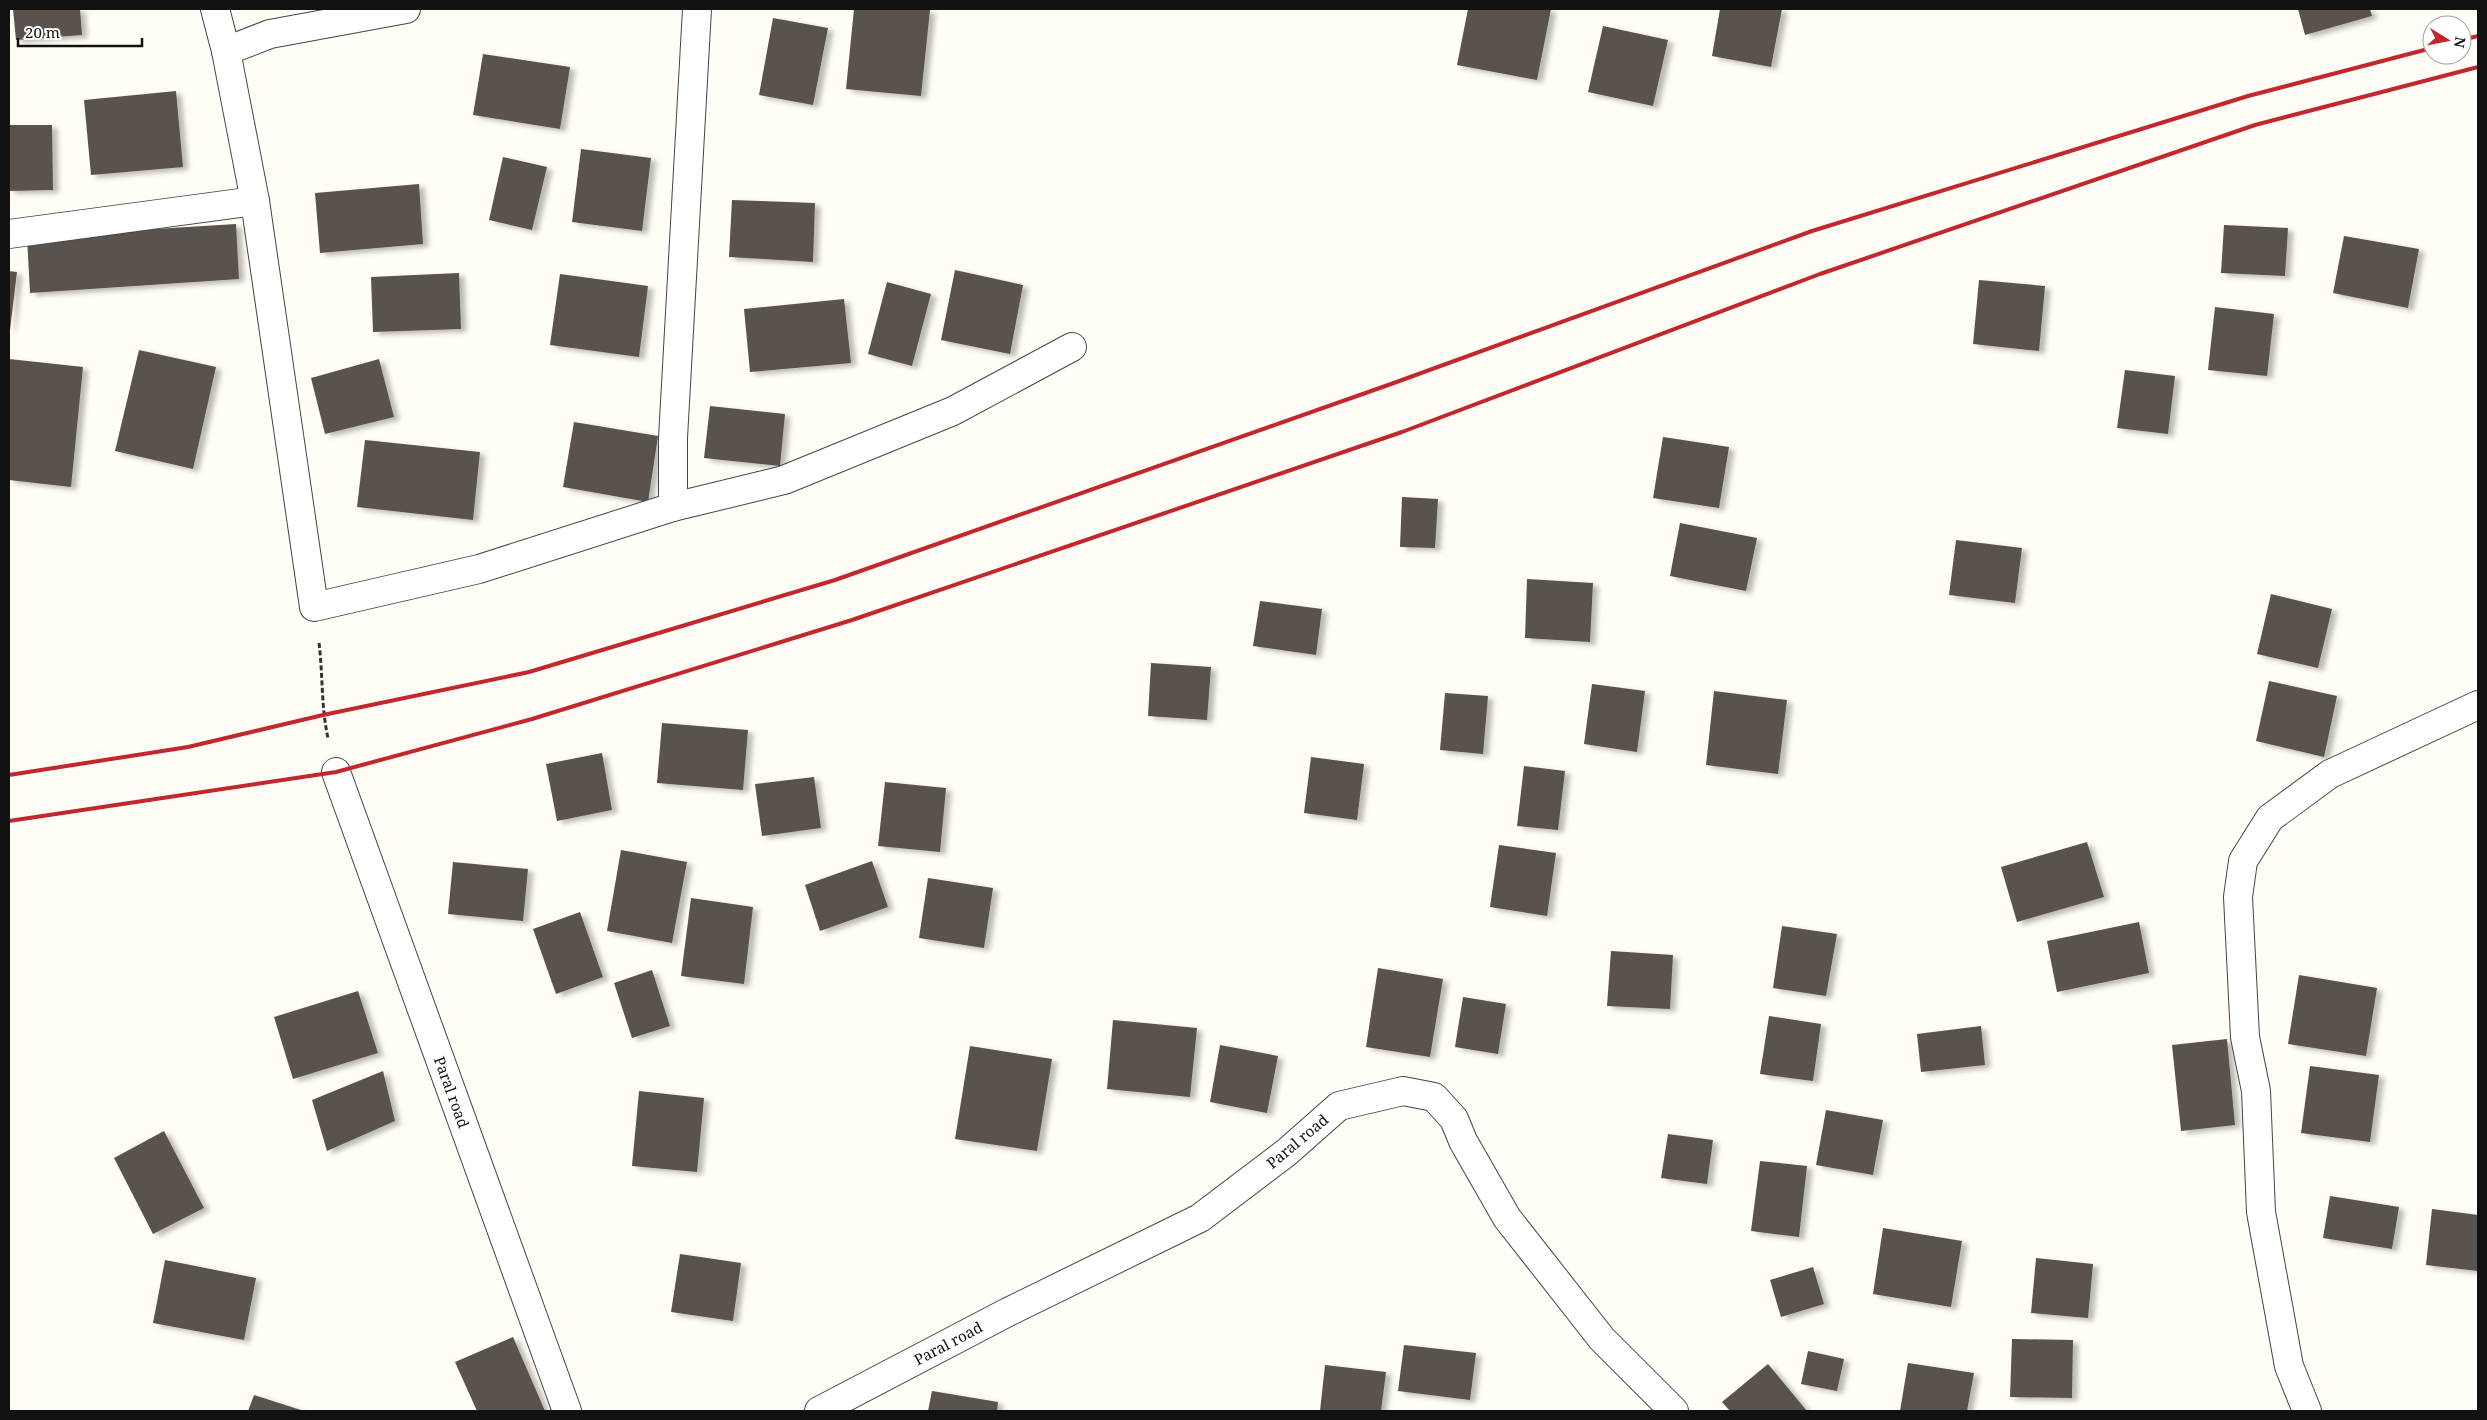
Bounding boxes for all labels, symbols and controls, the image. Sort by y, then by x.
scale bar [18,15,141,47]
north arrow [2422,15,2472,65]
text: 20 m [25,22,60,42]
text: N [2450,35,2471,49]
street label: Paral road [430,1054,474,1130]
street label: Paral road [1262,1109,1332,1173]
street label: Paral road [910,1317,986,1369]

